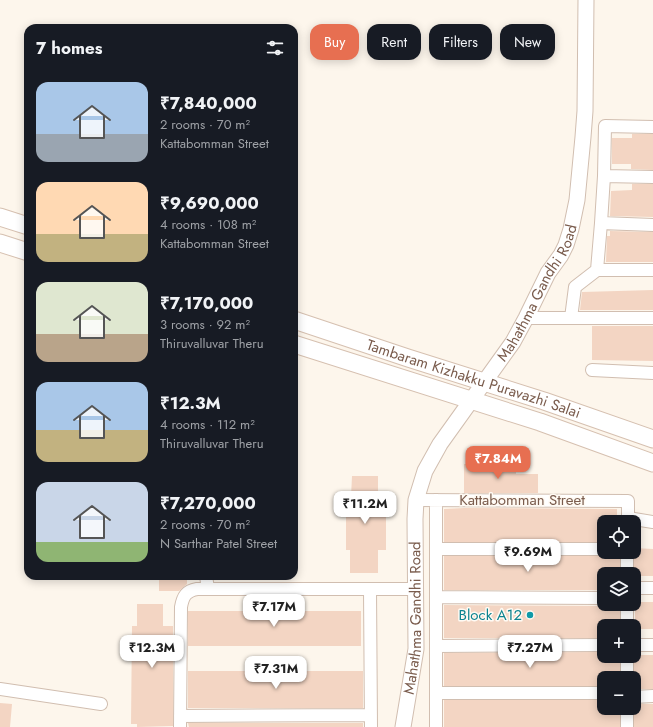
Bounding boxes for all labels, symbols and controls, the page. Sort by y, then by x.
chip: Buy [310,24,359,60]
chip: Rent [367,24,421,60]
chip: Filters [429,24,492,60]
chip: New [500,24,555,60]
text: 7 homes [36,36,103,60]
icon: filters [264,37,286,59]
text: ₹7,840,000 [160,91,257,115]
icon: home [68,98,116,146]
text: 2 rooms · 70 m² [160,115,250,134]
text: Kattabomman Street [160,134,269,153]
text: ₹9,690,000 [160,191,259,215]
icon: home [68,198,116,246]
text: 4 rooms · 108 m² [160,215,256,234]
street label: Mahathma Gandhi Road [492,222,583,366]
text: Kattabomman Street [160,234,269,253]
text: ₹7,170,000 [160,291,253,315]
icon: home [68,298,116,346]
text: 3 rooms · 92 m² [160,315,250,334]
text: Thiruvalluvar Theru [160,334,264,353]
street label: Tambaram Kizhakku Puravazhi Salai [364,334,584,424]
text: ₹12.3M [160,391,221,415]
icon: home [68,398,116,446]
text: 4 rooms · 112 m² [160,415,255,434]
text: Thiruvalluvar Theru [160,434,264,453]
pin: ₹7.84M [465,446,531,480]
text: ₹7.84M [475,449,521,468]
street label: Kattabomman Street [459,489,585,511]
text: ₹7,270,000 [160,491,256,515]
pin: ₹11.2M [332,491,398,525]
text: ₹11.2M [343,494,387,513]
icon: home [68,498,116,546]
text: 2 rooms · 70 m² [160,515,250,534]
map controls [597,515,641,715]
button: locate [597,515,641,559]
text: N Sarthar Patel Street [160,534,277,553]
pin: ₹9.69M [495,539,561,573]
street label: Mahathma Gandhi Road [398,541,427,696]
text: ₹9.69M [504,542,552,561]
button: layers [597,567,641,611]
pin: ₹7.17M [241,594,307,628]
text: ₹7.17M [252,597,296,616]
place label: Block A12 [459,604,522,626]
marker: Block A12 [525,610,535,620]
button: + [597,619,641,663]
pin: ₹12.3M [119,635,185,669]
pin: ₹7.27M [497,635,563,669]
text: ₹12.3M [129,638,175,657]
text: ₹7.27M [507,638,553,657]
pin: ₹7.31M [243,656,309,690]
text: ₹7.31M [254,659,298,678]
button: − [597,671,641,715]

